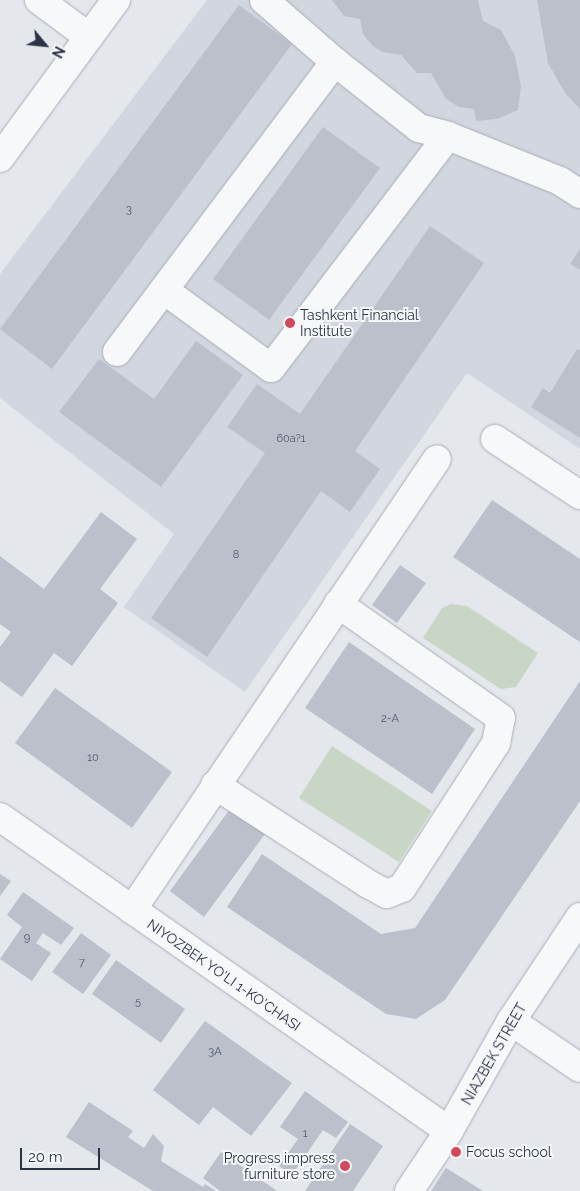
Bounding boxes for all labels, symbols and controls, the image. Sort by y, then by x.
north arrow [20,20,70,70]
text: N [49,44,68,61]
house number: 3 [126,203,132,217]
place label: Tashkent Financial Institute [300,307,419,340]
marker: Tashkent Financial Institute [284,317,296,329]
house number: 60a?1 [276,432,306,446]
house number: 8 [233,548,239,562]
house number: 2-A [381,712,399,726]
house number: 10 [87,751,99,765]
street label: NIYOZBEK YO'LI 1-KO'CHASI [144,915,304,1035]
house number: 9 [24,931,30,945]
house number: 7 [79,956,85,970]
house number: 5 [135,995,141,1009]
street label: NIAZBEK STREET [458,1000,530,1108]
house number: 3А [208,1045,222,1059]
house number: 1 [303,1127,307,1141]
scale bar [22,1138,102,1170]
place label: Focus school [466,1144,552,1160]
marker: Focus school [450,1146,462,1158]
text: 20 m [28,1148,63,1166]
place label: Progress impress furniture store [224,1150,335,1182]
marker: Progress impress furniture store [339,1160,351,1172]

